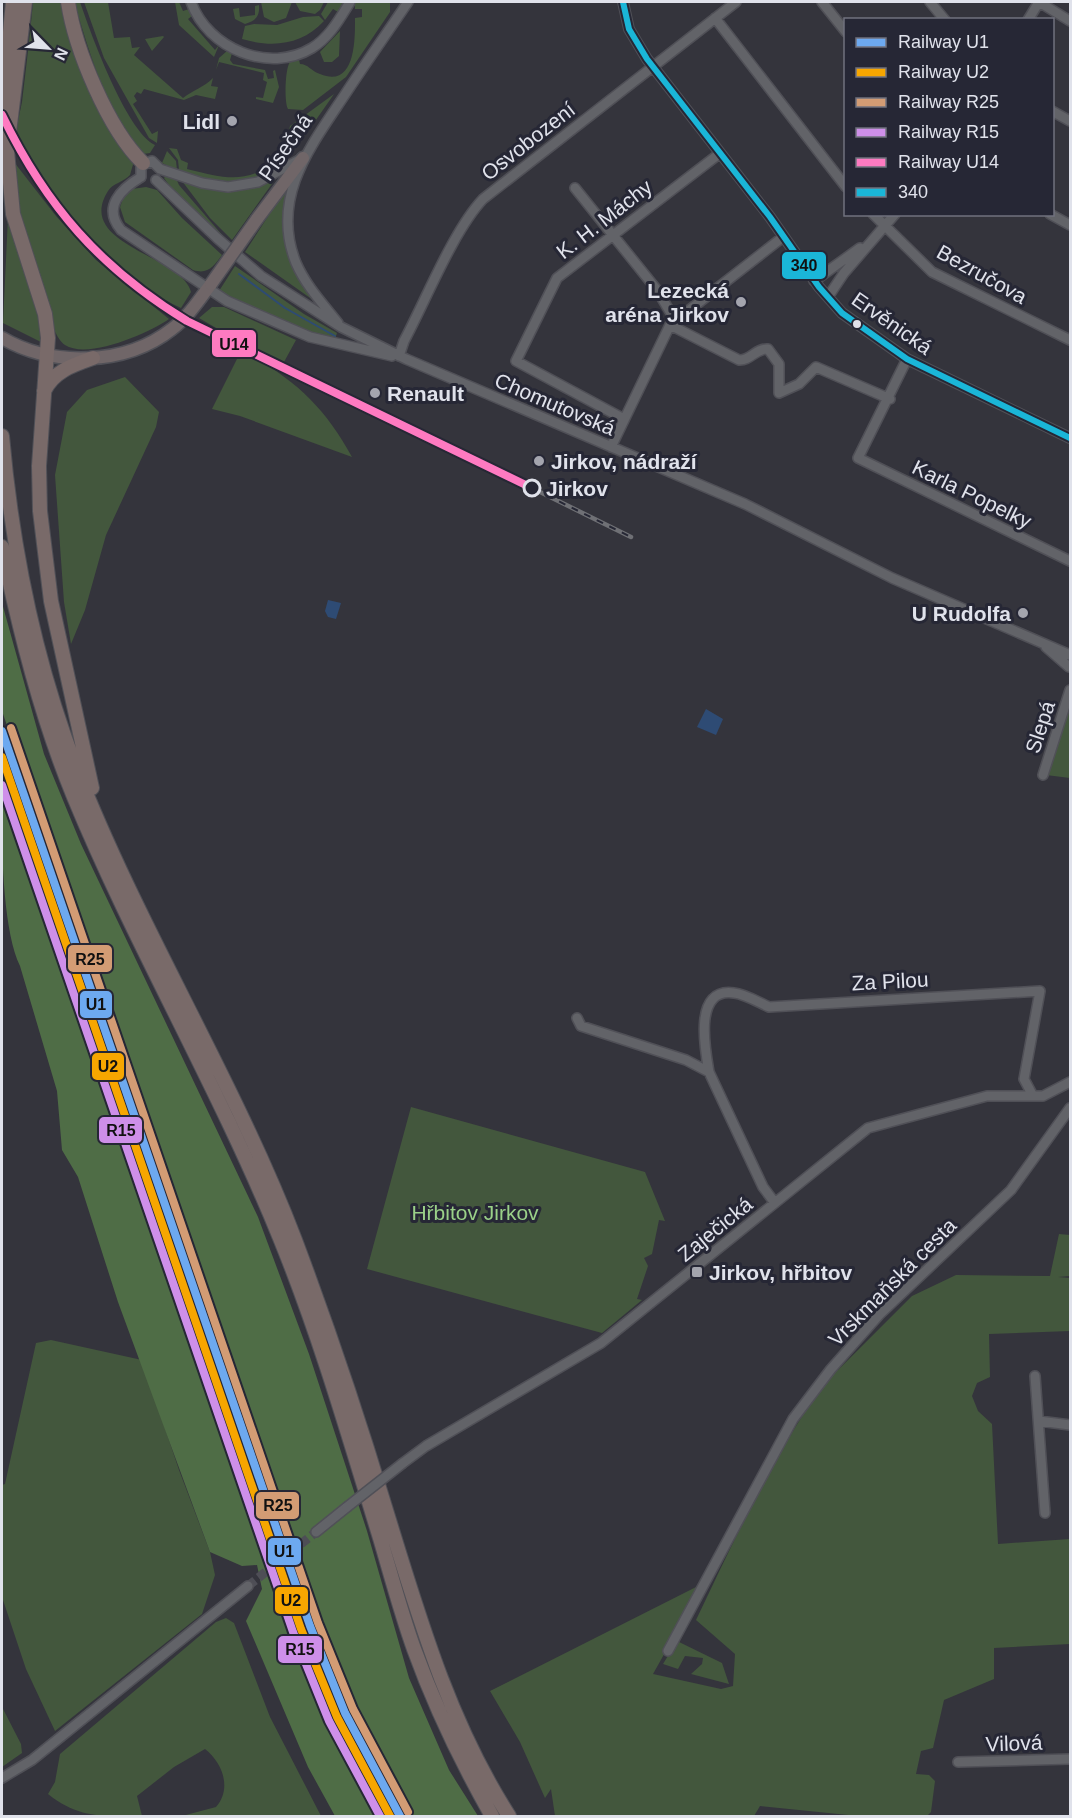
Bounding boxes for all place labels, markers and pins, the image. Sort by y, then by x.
place label: Lidl [183,110,220,133]
marker: Lidl [225,114,239,128]
place label: Lezecká aréna Jirkov [605,279,729,326]
marker: Lezecká aréna Jirkov [734,295,748,309]
unlabelled marker [851,318,863,330]
place label: Renault [387,382,464,405]
marker: Renault [368,386,382,400]
place label: Jirkov, nádraží [551,450,698,473]
marker: Jirkov, nádraží [532,454,546,468]
place label: Jirkov [546,477,608,500]
marker: Jirkov [523,479,541,497]
place label: U Rudolfa [912,602,1011,625]
marker: U Rudolfa [1016,606,1030,620]
place label: Jirkov, hřbitov [709,1261,852,1284]
marker: Jirkov, hřbitov [690,1265,704,1279]

